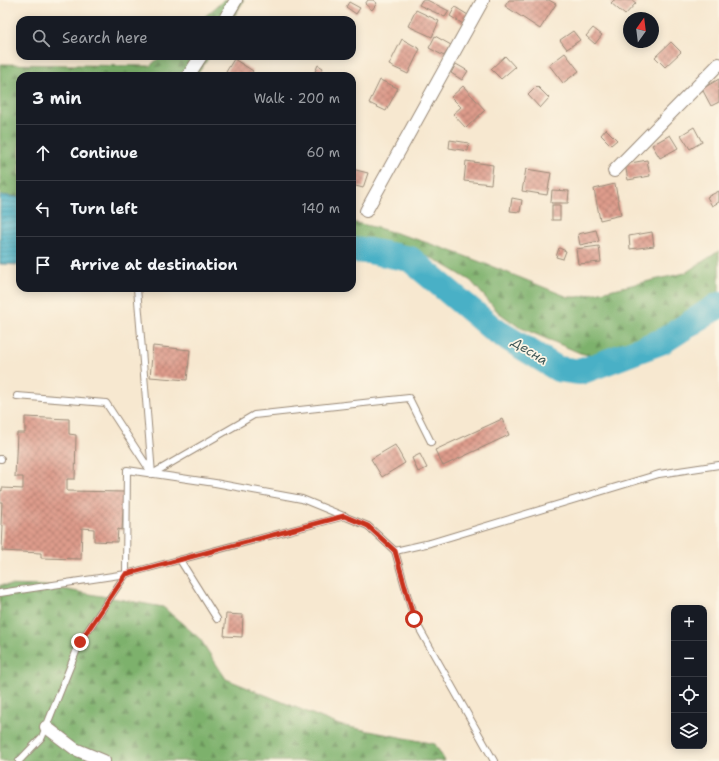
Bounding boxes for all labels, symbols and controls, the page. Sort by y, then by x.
north arrow [623,12,659,48]
search box [16,16,356,60]
icon: search [30,27,52,49]
text: Search here [62,28,148,48]
text: 3 min [32,87,82,109]
text: Walk · 200 m [254,90,340,107]
icon: ahead [32,142,54,164]
text: Continue [70,143,138,163]
text: 60 m [307,144,340,161]
icon: left [32,198,54,220]
text: Turn left [70,199,138,219]
text: 140 m [301,200,340,217]
icon: arrive [32,254,54,276]
text: Arrive at destination [70,255,238,275]
water label: Десна [508,333,551,369]
map controls [671,605,707,749]
button: + [671,605,707,641]
route start [405,610,423,628]
route end [71,633,89,651]
button: − [671,641,707,677]
button: locate [671,677,707,713]
button: layers [671,713,707,749]

